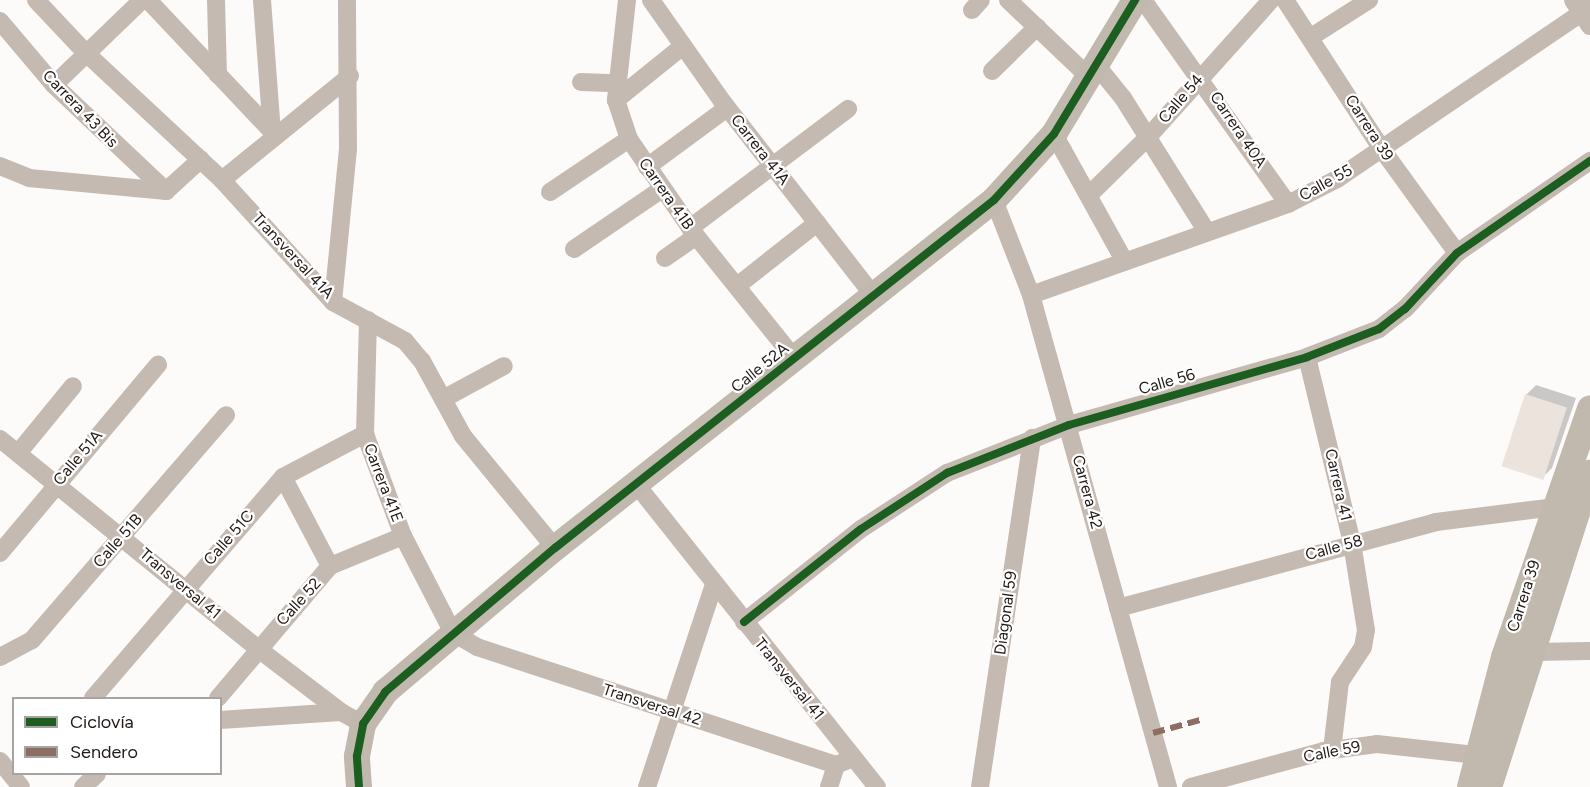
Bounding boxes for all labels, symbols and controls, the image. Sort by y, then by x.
street label: Carrera 43 Bis [38,66,122,152]
street label: Calle 54 [1155,71,1207,127]
street label: Carrera 40A [1205,88,1271,172]
street label: Carrera 39 [1341,92,1397,164]
street label: Carrera 41A [727,111,793,189]
street label: Carrera 41B [634,154,698,234]
street label: Calle 55 [1296,161,1356,205]
street label: Transversal 41A [248,209,338,303]
street label: Calle 52A [727,339,793,397]
street label: Calle 56 [1137,365,1197,399]
street label: Calle 51A [49,427,107,489]
street label: Carrera 41E [359,441,407,525]
street label: Carrera 41 [1320,447,1356,523]
street label: Carrera 42 [1068,453,1106,531]
street label: Calle 51C [200,507,258,569]
street label: Calle 51B [89,510,147,572]
street label: Calle 58 [1303,531,1365,565]
street label: Transversal 41 [136,545,224,623]
street label: Carrera 39 [1503,558,1545,634]
street label: Diagonal 59 [991,570,1021,656]
street label: Calle 52 [273,574,325,630]
street label: Transversal 41 [750,634,828,724]
street label: Transversal 42 [600,680,704,730]
legend [12,697,222,775]
text: Ciclovía [70,711,134,733]
street label: Calle 59 [1302,737,1362,767]
text: Sendero [70,741,138,763]

